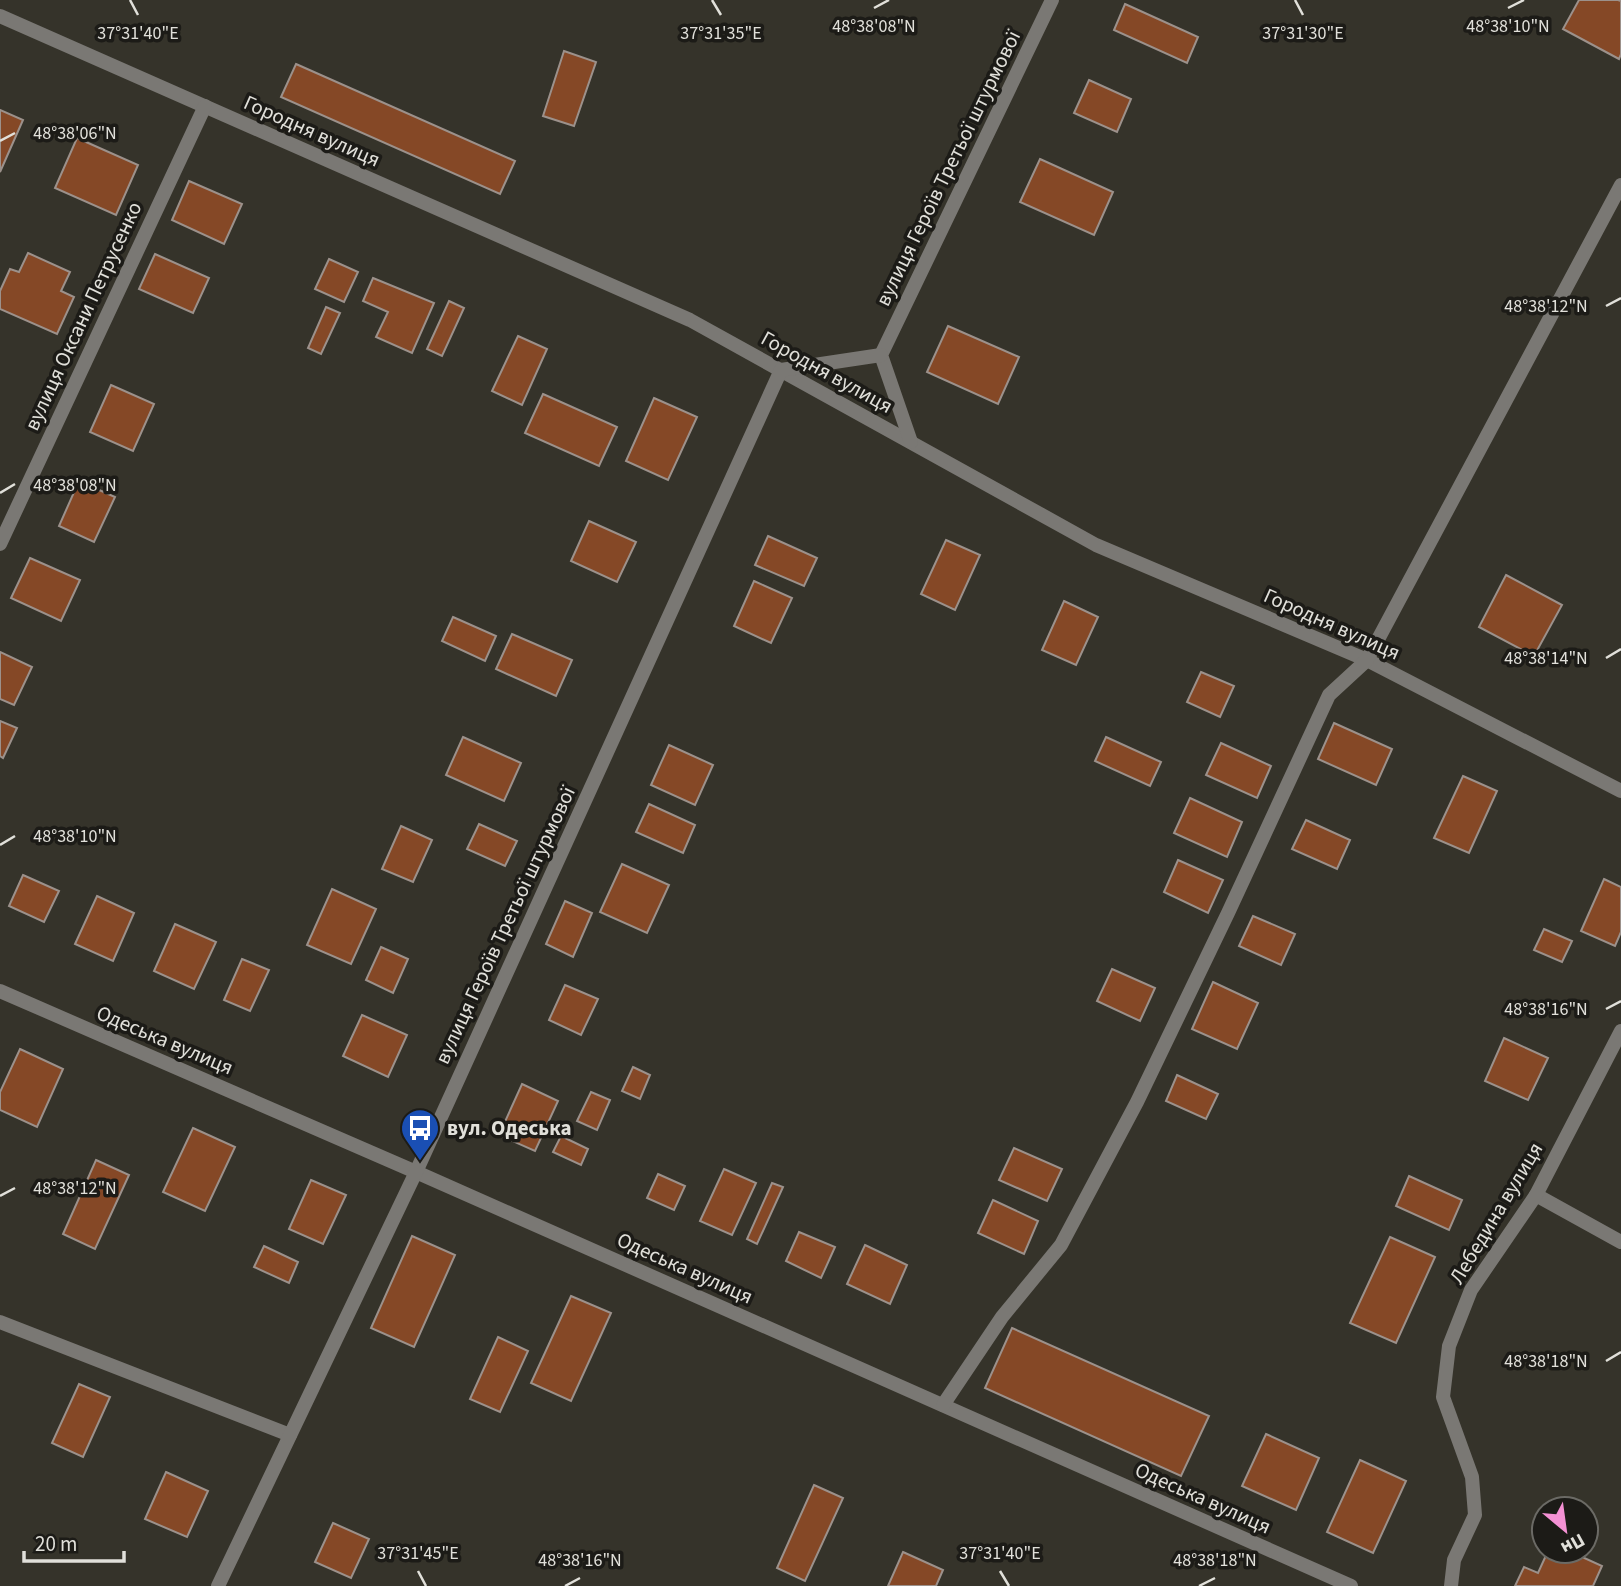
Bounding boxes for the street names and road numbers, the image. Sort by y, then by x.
street label: вулиця Героїв Третьої штурмової [868,24,1028,311]
street label: Городня вулиця [239,88,385,174]
street label: вулиця Оксани Петрусенко [17,197,149,435]
street label: Городня вулиця [756,323,898,421]
street label: Городня вулиця [1259,581,1405,667]
street label: вулиця Героїв Третьої штурмової [427,780,583,1069]
street label: Одеська вулиця [92,998,238,1082]
street label: Лебедина вулиця [1442,1136,1550,1290]
street label: Одеська вулиця [612,1225,758,1311]
street label: Одеська вулиця [1130,1455,1276,1541]

